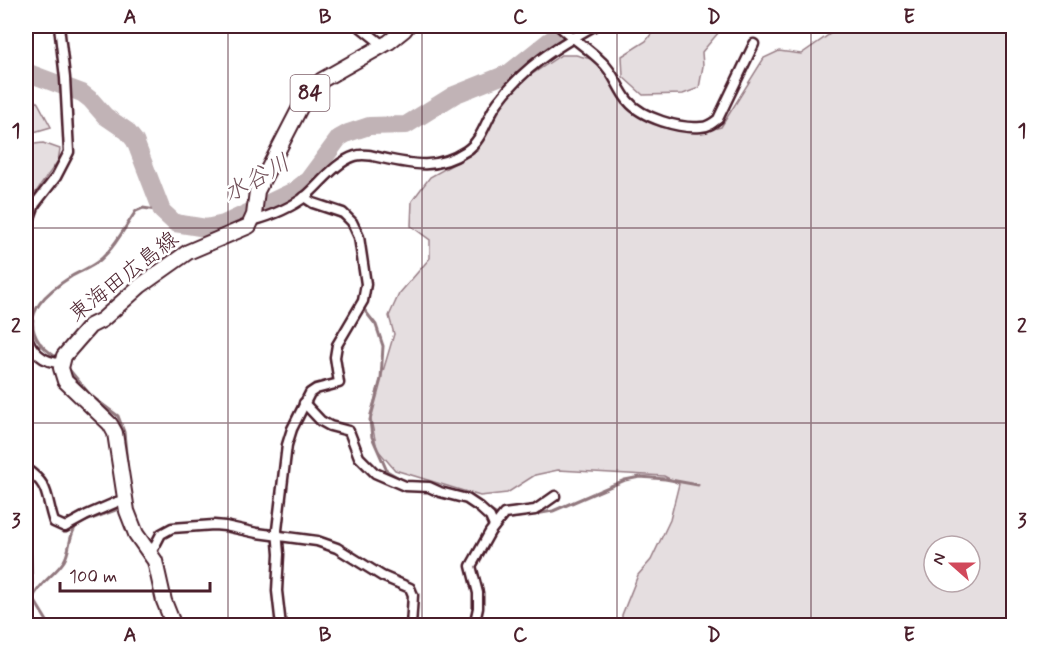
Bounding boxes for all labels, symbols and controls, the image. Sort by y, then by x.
text: A [123,4,137,31]
text: B [319,4,332,31]
text: C [513,4,528,31]
text: D [707,4,721,31]
text: E [903,4,915,31]
road number: 84 [290,75,330,111]
text: 1 [12,118,20,145]
text: 1 [1018,118,1026,145]
water label: 水谷川 [218,148,296,210]
street label: 東海田広島線 [63,225,185,329]
text: 2 [11,313,21,340]
text: 2 [1017,313,1027,340]
text: 3 [11,508,21,535]
text: 3 [1017,508,1027,535]
north arrow [922,534,982,594]
text: N [928,550,951,568]
scale bar [60,555,210,593]
text: 100 m [69,565,117,589]
text: A [123,622,137,649]
text: B [319,622,332,649]
text: C [513,622,528,649]
text: D [707,622,721,649]
text: E [903,622,915,649]

